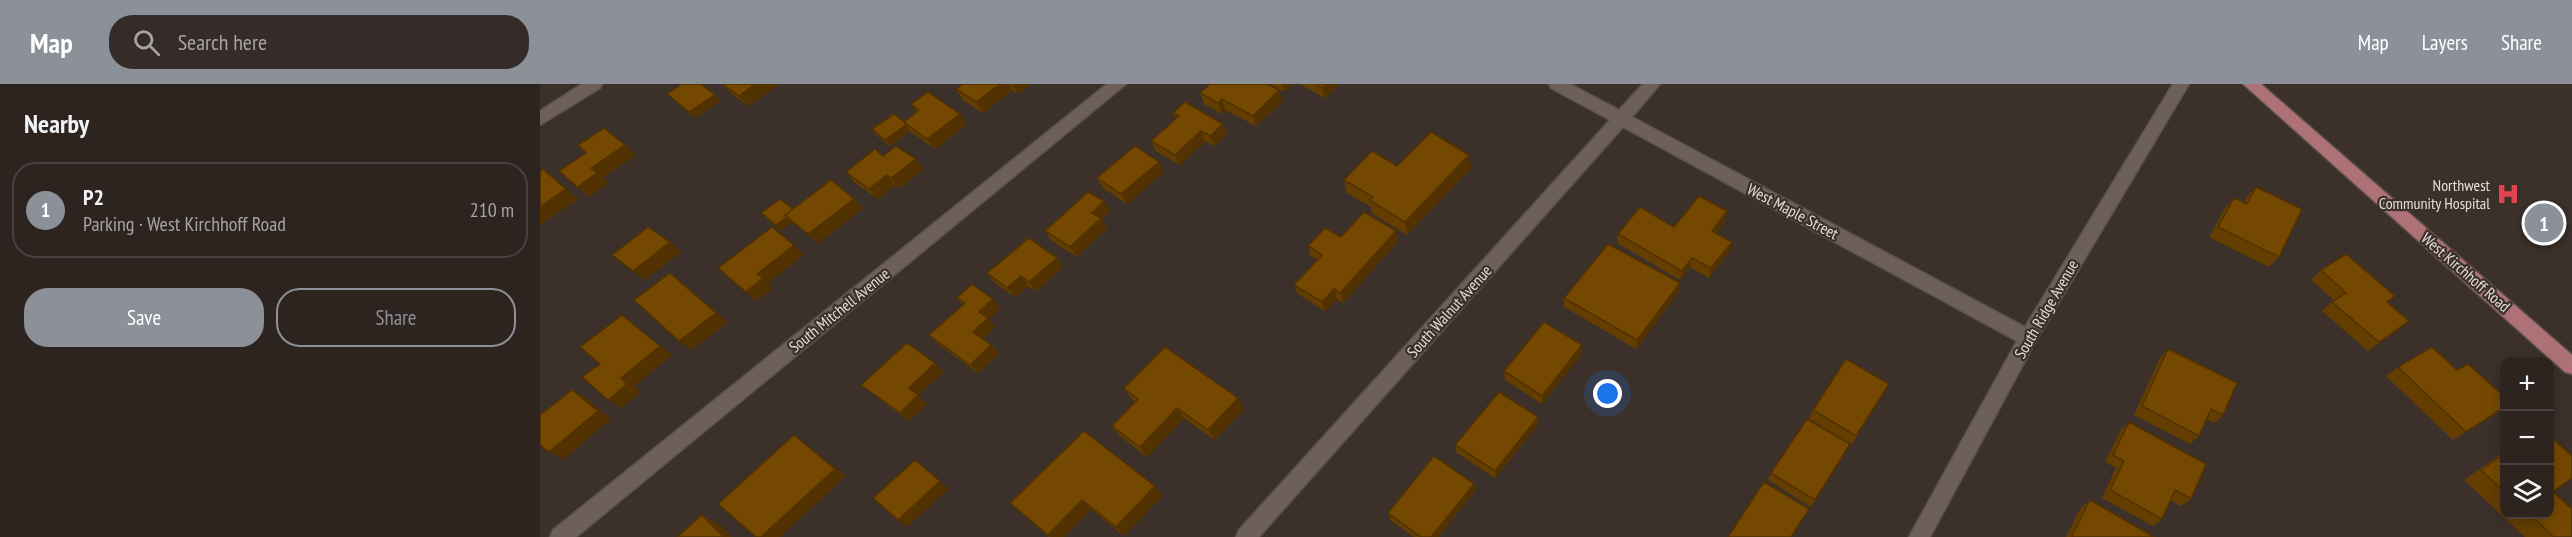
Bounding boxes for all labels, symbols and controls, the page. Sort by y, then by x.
search box [109,15,529,69]
text: Map [30,24,73,61]
icon: search [130,26,163,59]
text: Search here [178,28,267,56]
text: Map [2358,29,2389,56]
text: Layers [2422,29,2468,56]
text: Share [2501,29,2542,56]
text: Nearby [24,107,89,140]
place label: Northwest Community Hospital [2379,175,2491,213]
street label: West Maple Street [1744,179,1843,244]
hospital icon: Northwest Community Hospital [2495,181,2521,207]
text: P2 [83,183,104,211]
text: 1 [41,197,50,223]
text: 210 m [470,197,514,223]
pin: 1 [2524,200,2564,246]
text: Parking · West Kirchhoff Road [83,211,286,237]
street label: West Kirchhoff Road [2417,228,2515,316]
street label: South Ridge Avenue [2010,256,2082,362]
street label: South Walnut Avenue [1402,261,1496,361]
street label: South Mitchell Avenue [785,263,893,357]
button: Save [24,288,264,347]
button: Share [276,288,516,347]
map controls [2500,357,2554,519]
button: + [2500,357,2554,411]
your location [1593,379,1622,408]
button: − [2500,411,2554,465]
button: layers [2500,465,2554,519]

